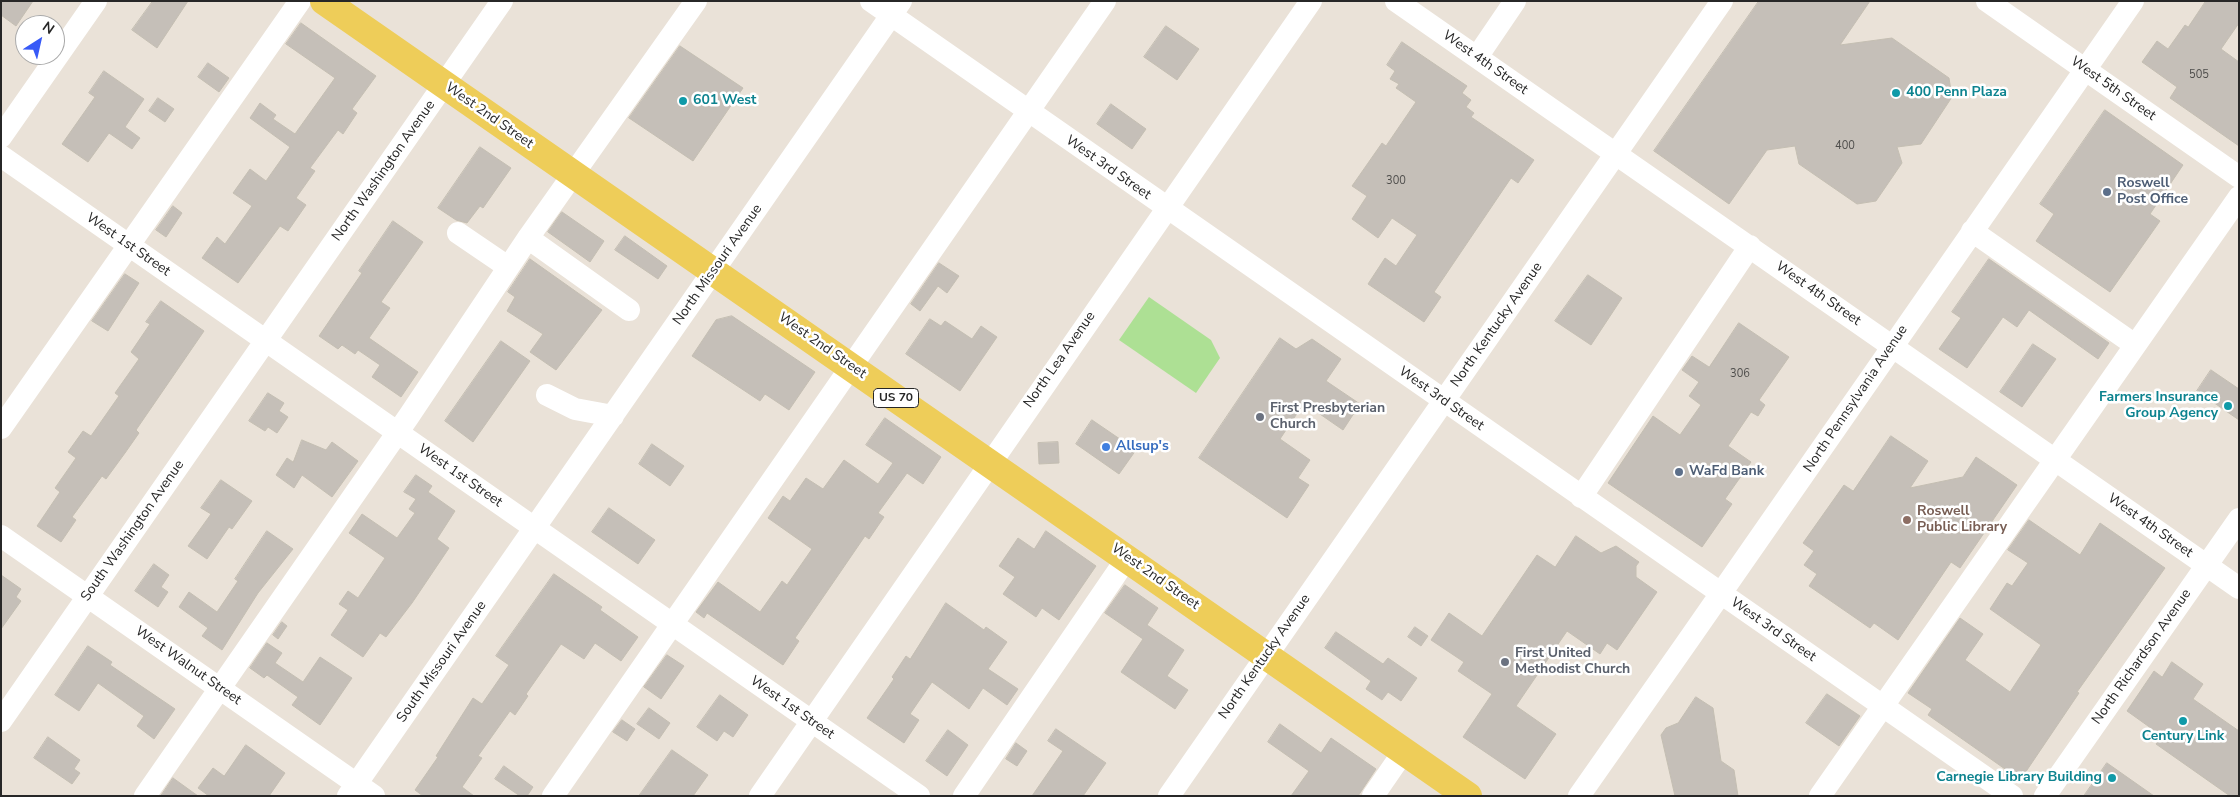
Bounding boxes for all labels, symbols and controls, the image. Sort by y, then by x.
north arrow [15,15,65,65]
text: N [39,17,58,39]
street label: West 4th Street [1439,27,1531,99]
street label: West 5th Street [2067,53,2159,125]
house number: 505 [2189,68,2209,82]
street label: West 2nd Street [442,79,536,153]
place label: 400 Penn Plaza [1906,85,2007,101]
marker: 400 Penn Plaza [1890,87,1902,99]
place label: 601 West [693,93,756,109]
marker: 601 West [677,95,689,107]
street label: North Washington Avenue [329,97,439,245]
street label: West 3rd Street [1062,132,1154,204]
house number: 400 [1835,139,1855,153]
house number: 300 [1386,174,1406,188]
place label: Roswell Post Office [2117,176,2188,208]
marker: Roswell Post Office [2101,186,2113,198]
street label: North Missouri Avenue [670,201,766,329]
street label: West 1st Street [83,210,173,280]
street label: West 4th Street [1772,258,1864,330]
street label: North Kentucky Avenue [1448,259,1546,391]
street label: West 2nd Street [775,309,869,383]
street label: North Lea Avenue [1021,309,1099,411]
street label: North Pennsylvania Avenue [1800,322,1912,476]
street label: West 3rd Street [1395,363,1487,435]
house number: 306 [1730,367,1750,381]
road number: US 70 [874,388,918,408]
place label: Farmers Insurance Group Agency [2099,390,2218,422]
marker: Farmers Insurance Group Agency [2222,400,2234,412]
place label: First Presbyterian Church [1270,401,1385,434]
marker: First Presbyterian Church [1254,411,1266,423]
place label: Allsup's [1116,439,1169,455]
street label: West 1st Street [415,441,505,511]
marker: Allsup's [1100,441,1112,453]
street label: South Washington Avenue [78,457,188,605]
place label: WaFd Bank [1689,464,1764,480]
marker: WaFd Bank [1673,466,1685,478]
street label: West 4th Street [2104,490,2196,562]
place label: Roswell Public Library [1917,504,2007,536]
marker: Roswell Public Library [1901,514,1913,526]
street label: West 2nd Street [1108,540,1202,614]
street label: North Richardson Avenue [2089,586,2195,728]
street label: North Kentucky Avenue [1216,591,1314,723]
street label: West 3rd Street [1727,594,1819,666]
street label: South Missouri Avenue [394,598,490,726]
street label: West Walnut Street [132,623,244,709]
place label: First United Methodist Church [1515,646,1630,679]
marker: First United Methodist Church [1499,656,1511,668]
street label: West 1st Street [747,673,837,743]
marker: Century Link [2177,715,2189,727]
place label: Century Link [2142,729,2224,745]
place label: Carnegie Library Building [1936,770,2102,786]
marker: Carnegie Library Building [2106,772,2118,784]

